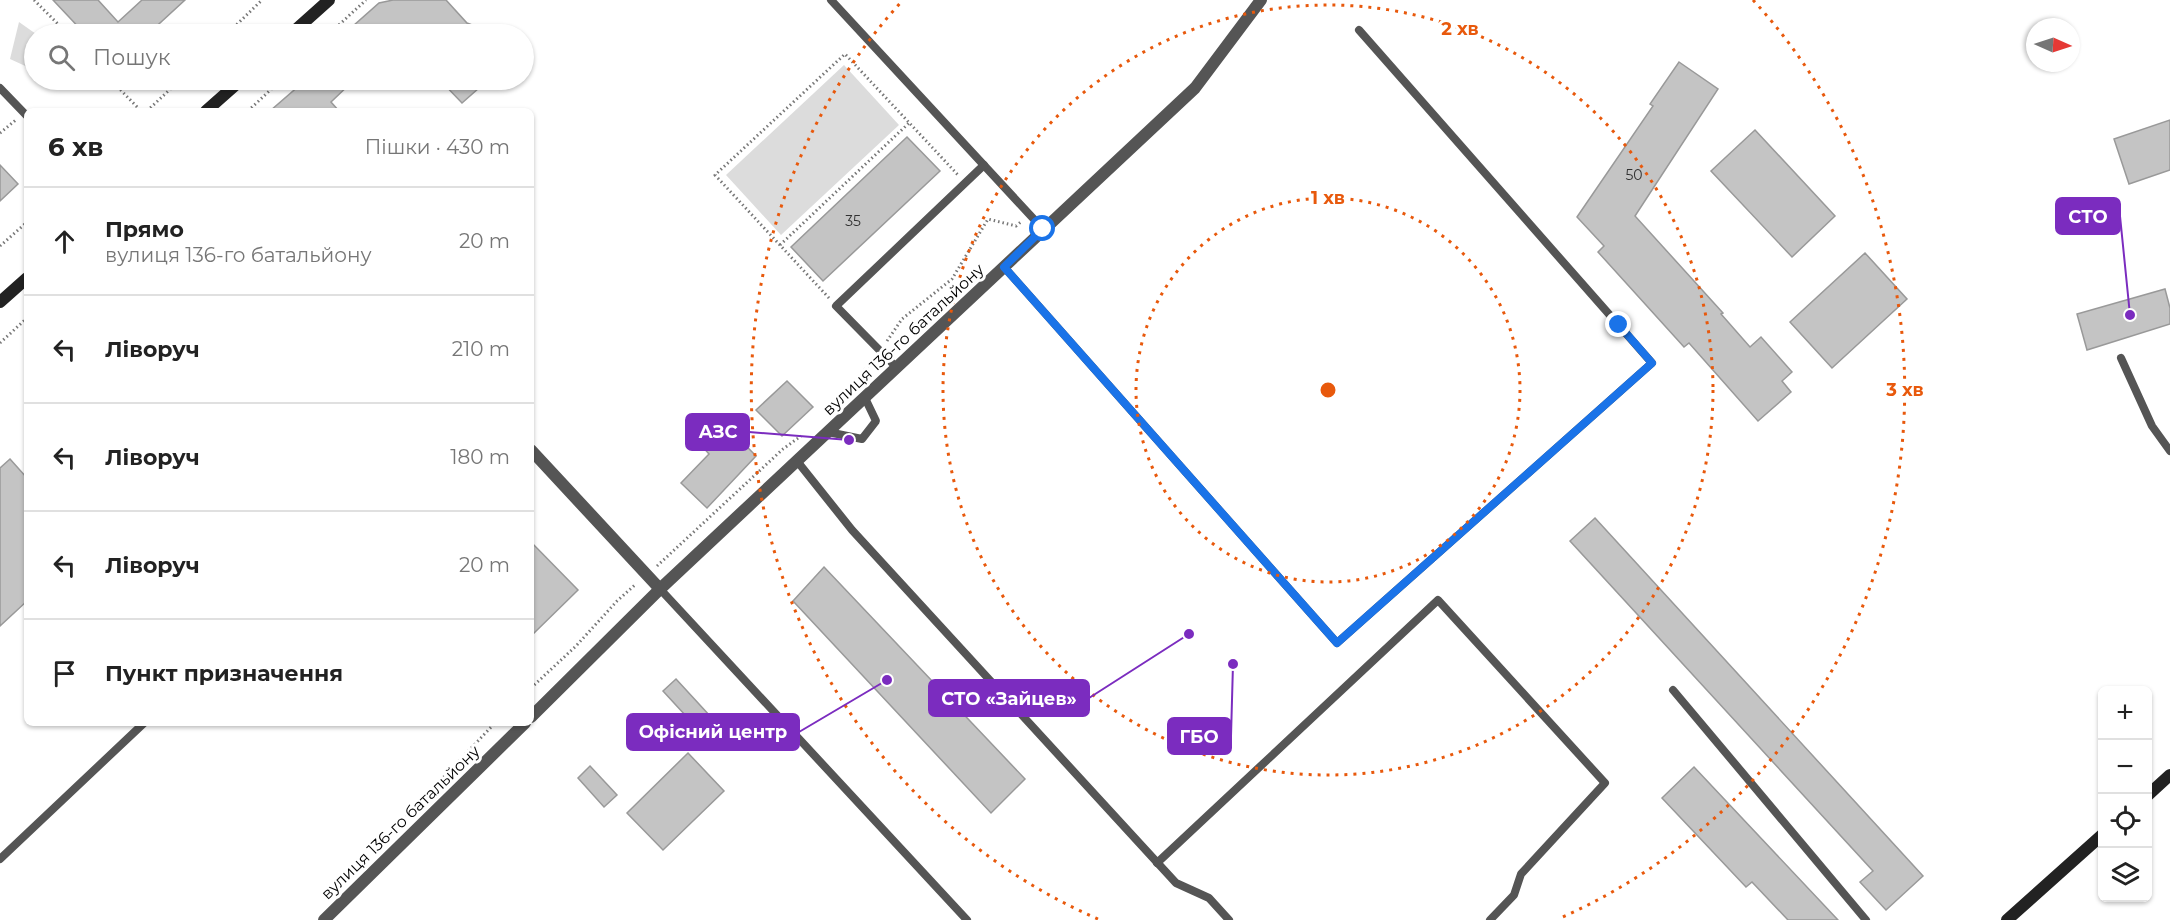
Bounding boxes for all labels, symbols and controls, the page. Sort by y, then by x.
text: 2 хв [1441,18,1479,40]
north arrow [2026,18,2080,72]
search box [24,24,534,90]
icon: search [45,41,78,74]
text: Пошук [93,44,171,71]
text: 6 хв [48,131,103,163]
text: Пішки · 430 m [365,135,510,159]
house number: 50 [1625,166,1643,184]
text: 1 хв [1311,187,1345,209]
callout: СТО [2056,198,2120,234]
text: СТО [2068,206,2108,228]
house number: 35 [845,212,861,230]
route start [1029,215,1055,241]
text: Прямо [105,216,184,243]
icon: ahead [48,225,81,258]
text: 20 m [459,229,510,253]
text: вулиця 136-го батальйону [105,243,372,267]
street label: вулиця 136-го батальйону [819,260,988,419]
route end [1605,311,1631,337]
icon: left [48,333,81,366]
text: Ліворуч [105,336,200,363]
text: 210 m [452,337,510,361]
text: 3 хв [1885,379,1924,401]
centre of rings [1318,380,1338,400]
callout: АЗС [686,414,749,450]
text: АЗС [698,421,738,443]
icon: left [48,441,81,474]
text: Ліворуч [105,444,200,471]
text: 180 m [450,445,510,469]
icon: left [48,549,81,582]
text: Ліворуч [105,552,200,579]
text: 20 m [459,553,510,577]
icon: arrive [48,657,81,690]
text: Пункт призначення [105,660,343,687]
callout: СТО «Зайцев» [929,680,1089,716]
map controls [2098,686,2152,902]
button: + [2098,686,2152,740]
text: СТО «Зайцев» [941,688,1077,710]
callout: Офісний центр [627,714,799,750]
callout: ГБО [1168,718,1231,754]
text: Офісний центр [639,721,787,743]
text: ГБО [1179,726,1219,748]
button: − [2098,740,2152,794]
street label: вулиця 136-го батальйону [317,741,484,903]
button: locate [2098,794,2152,848]
button: layers [2098,848,2152,902]

